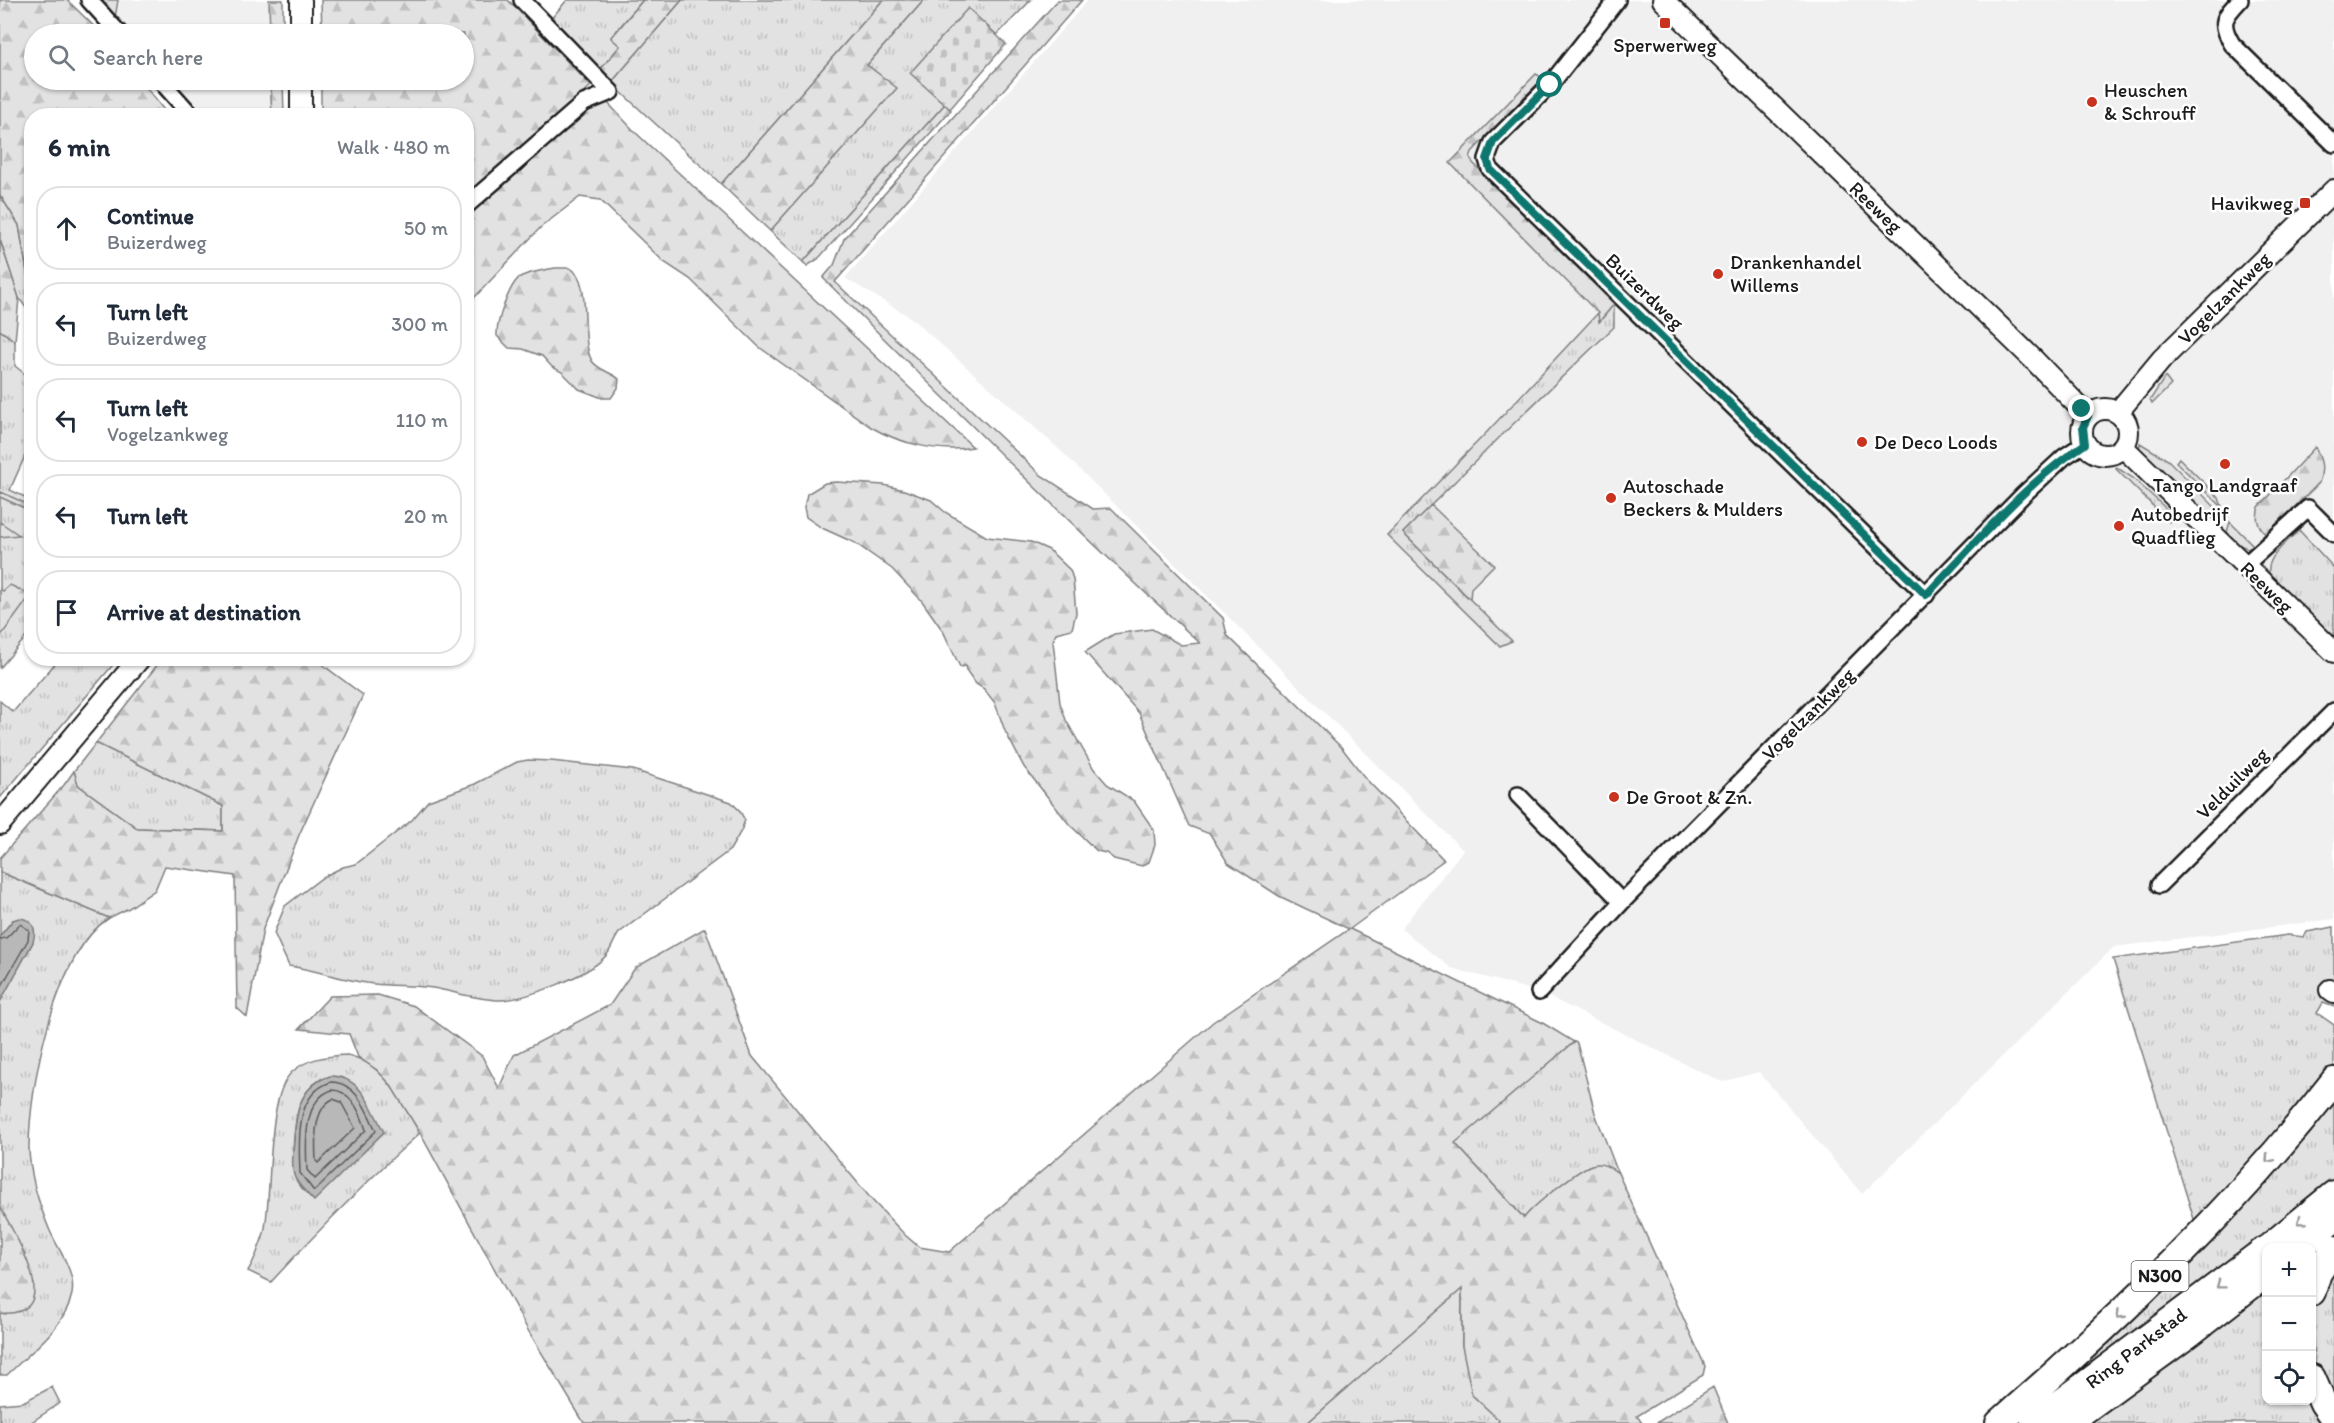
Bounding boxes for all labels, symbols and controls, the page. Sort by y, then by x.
marker: Sperwerweg [1658,16,1672,30]
search box [24,24,474,90]
place label: Sperwerweg [1613,33,1717,57]
icon: search [45,41,78,74]
text: Search here [93,44,203,71]
route start [1536,71,1562,97]
place label: Heuschen & Schrouff [2104,78,2196,125]
marker: Heuschen & Schrouff [2085,95,2099,109]
text: 6 min [48,131,110,163]
text: Walk · 480 m [337,135,450,159]
street label: Reeweg [1844,176,1908,239]
place label: Havikweg [2211,191,2294,215]
marker: Havikweg [2298,196,2312,210]
text: Continue [107,203,194,230]
icon: ahead [50,212,83,245]
text: 50 m [404,216,448,240]
text: Buizerdweg [107,230,207,254]
street label: Vogelzankweg [2173,246,2276,349]
street label: Buizerdweg [1601,248,1690,335]
place label: Drankenhandel Willems [1730,250,1862,297]
marker: Drankenhandel Willems [1711,267,1725,281]
text: Turn left [107,299,188,326]
icon: left [50,308,83,341]
text: 300 m [391,312,448,336]
text: Buizerdweg [107,326,207,350]
text: Turn left [107,395,188,422]
route end [2068,395,2094,421]
icon: left [50,404,83,437]
text: 110 m [396,408,448,432]
text: Vogelzankweg [107,422,228,446]
place label: De Deco Loods [1874,430,1998,454]
marker: De Deco Loods [1855,435,1869,449]
marker: Tango Landgraaf [2218,457,2232,471]
place label: Tango Landgraaf [2153,473,2298,497]
place label: Autoschade Beckers & Mulders [1623,474,1783,521]
marker: Autoschade Beckers & Mulders [1604,491,1618,505]
icon: left [50,500,83,533]
place label: Autobedrijf Quadflieg [2131,502,2229,549]
text: Turn left [107,503,188,530]
text: 20 m [404,504,448,528]
marker: Autobedrijf Quadflieg [2112,519,2126,533]
street label: Reeweg [2235,556,2299,619]
icon: arrive [50,596,83,629]
text: Arrive at destination [107,599,301,626]
street label: Vogelzankweg [1757,662,1860,765]
street label: Velduilweg [2191,741,2274,824]
place label: De Groot & Zn. [1626,785,1752,809]
marker: De Groot & Zn. [1607,790,1621,804]
one-way arrow [2265,1152,2276,1163]
one-way arrow [2297,1214,2308,1225]
map controls [2262,1243,2316,1405]
button: + [2262,1243,2316,1297]
road number: N300 [2132,1261,2188,1291]
one-way arrow [2216,1278,2227,1289]
button: − [2262,1297,2316,1351]
street label: Ring Parkstad [2081,1302,2191,1394]
one-way arrow [2116,1308,2127,1319]
button: locate [2262,1351,2316,1405]

